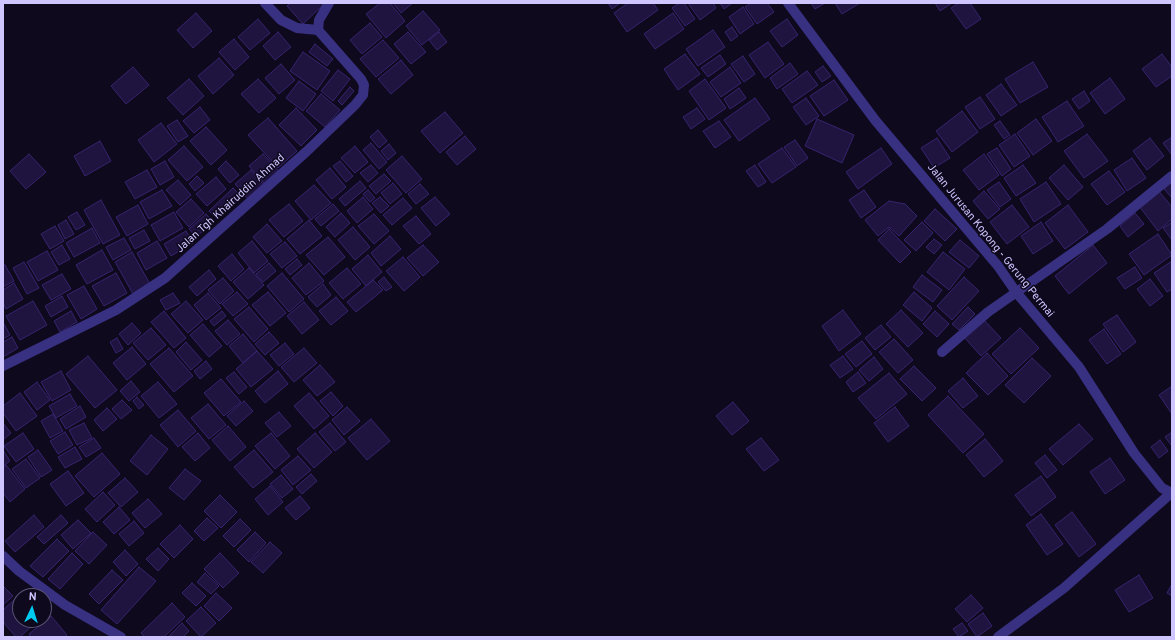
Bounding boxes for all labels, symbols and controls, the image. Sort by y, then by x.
street label: Jalan Tgh Khairuddin Ahmad [174,152,288,256]
street label: Jalan Jurusan Kopong - Gerung Permai [924,162,1056,320]
north arrow [12,588,52,628]
text: N [28,590,37,604]

